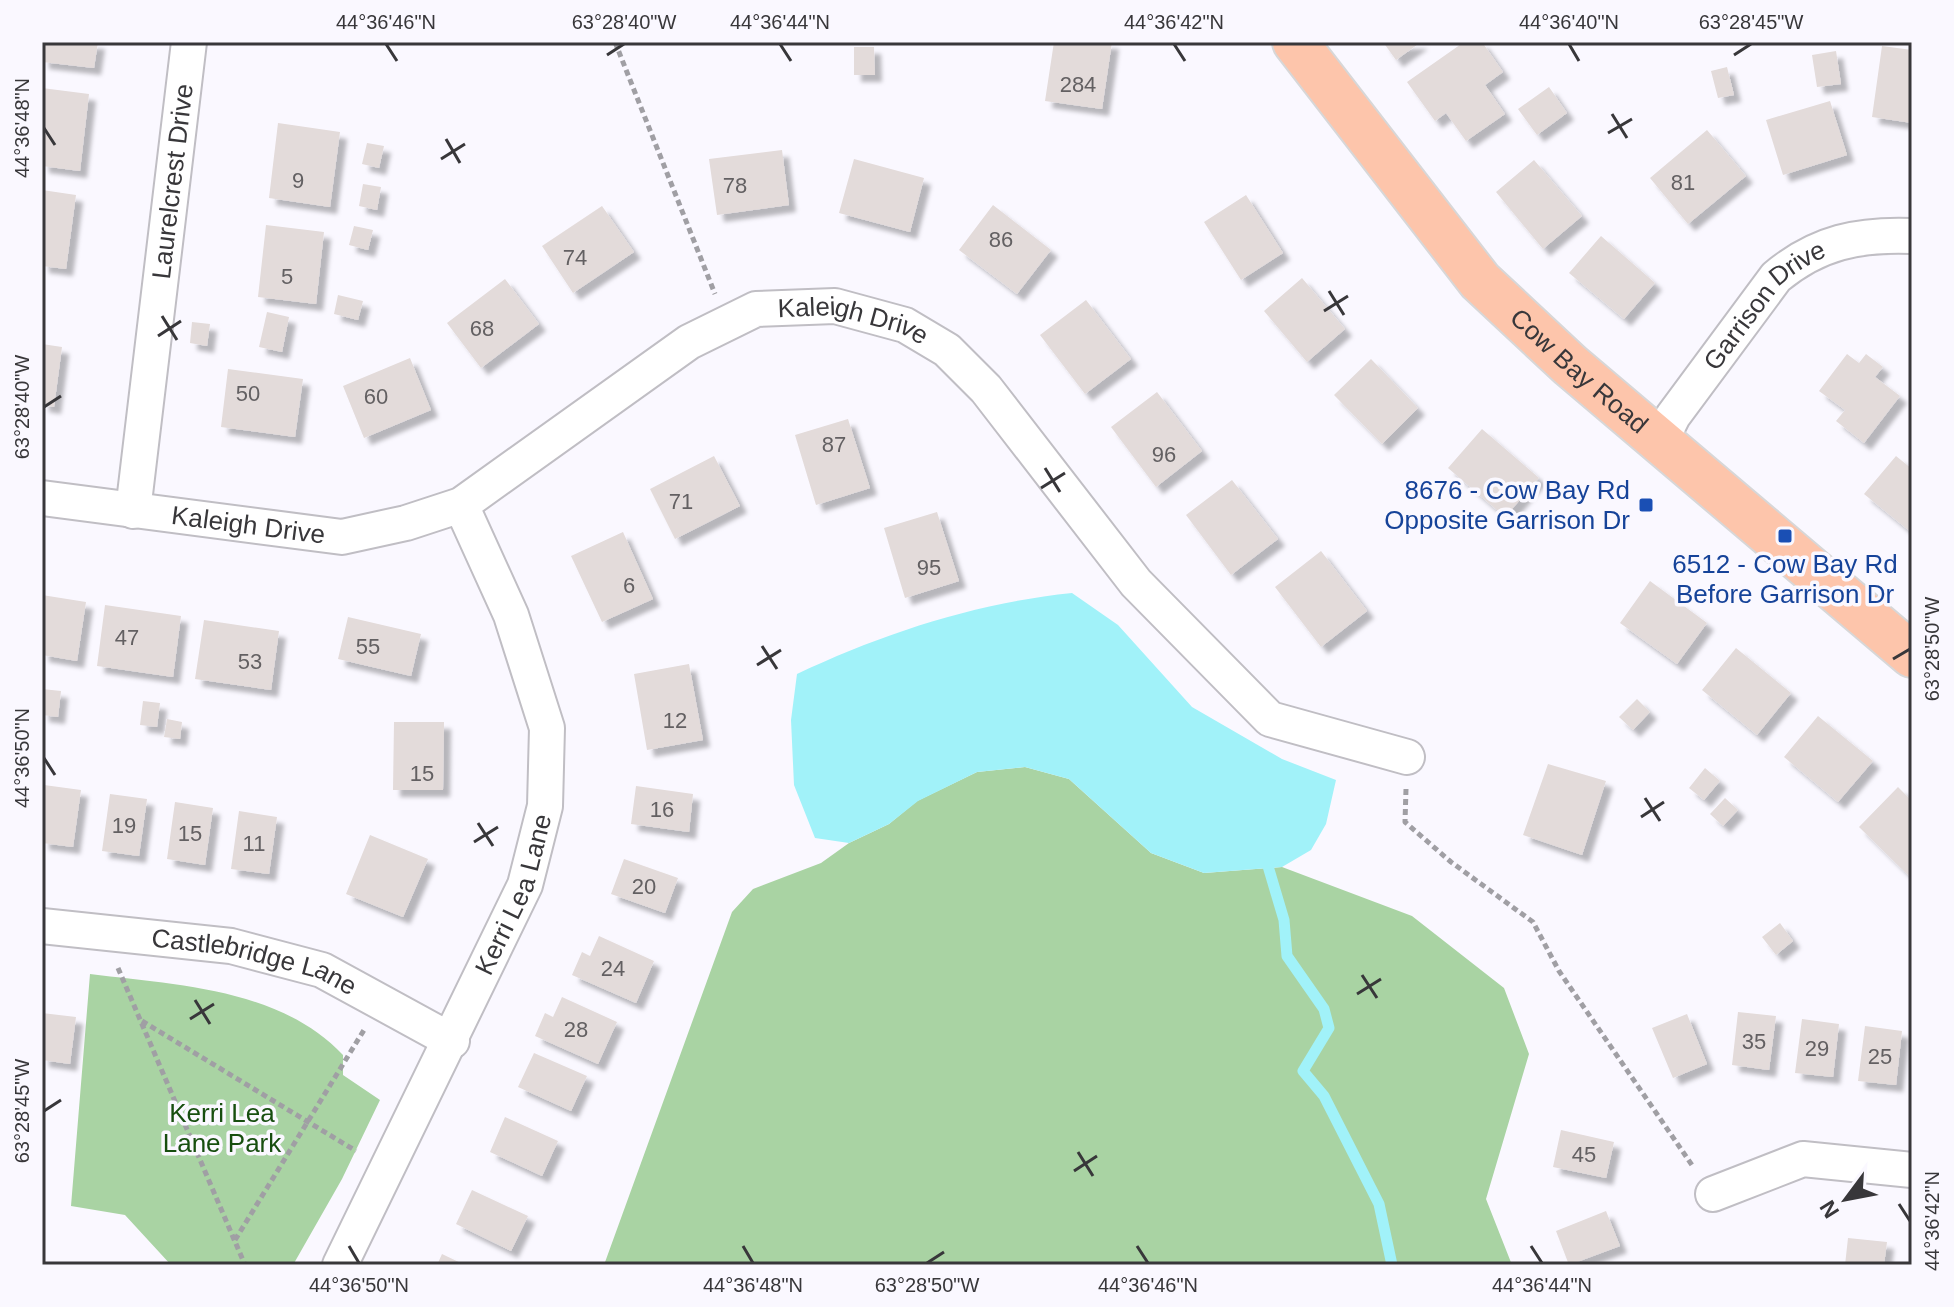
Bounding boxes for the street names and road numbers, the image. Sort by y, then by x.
street label: Laurelcrest Drive [146,82,199,281]
street label: Garrison Drive [1697,234,1830,376]
street label: Kaleigh Drive [777,291,934,351]
street label: Cow Bay Road [1504,302,1654,439]
street label: Kaleigh Drive [170,500,327,550]
street label: Kerri Lea Lane [469,811,557,980]
street label: Castlebridge Lane [150,923,362,1001]

